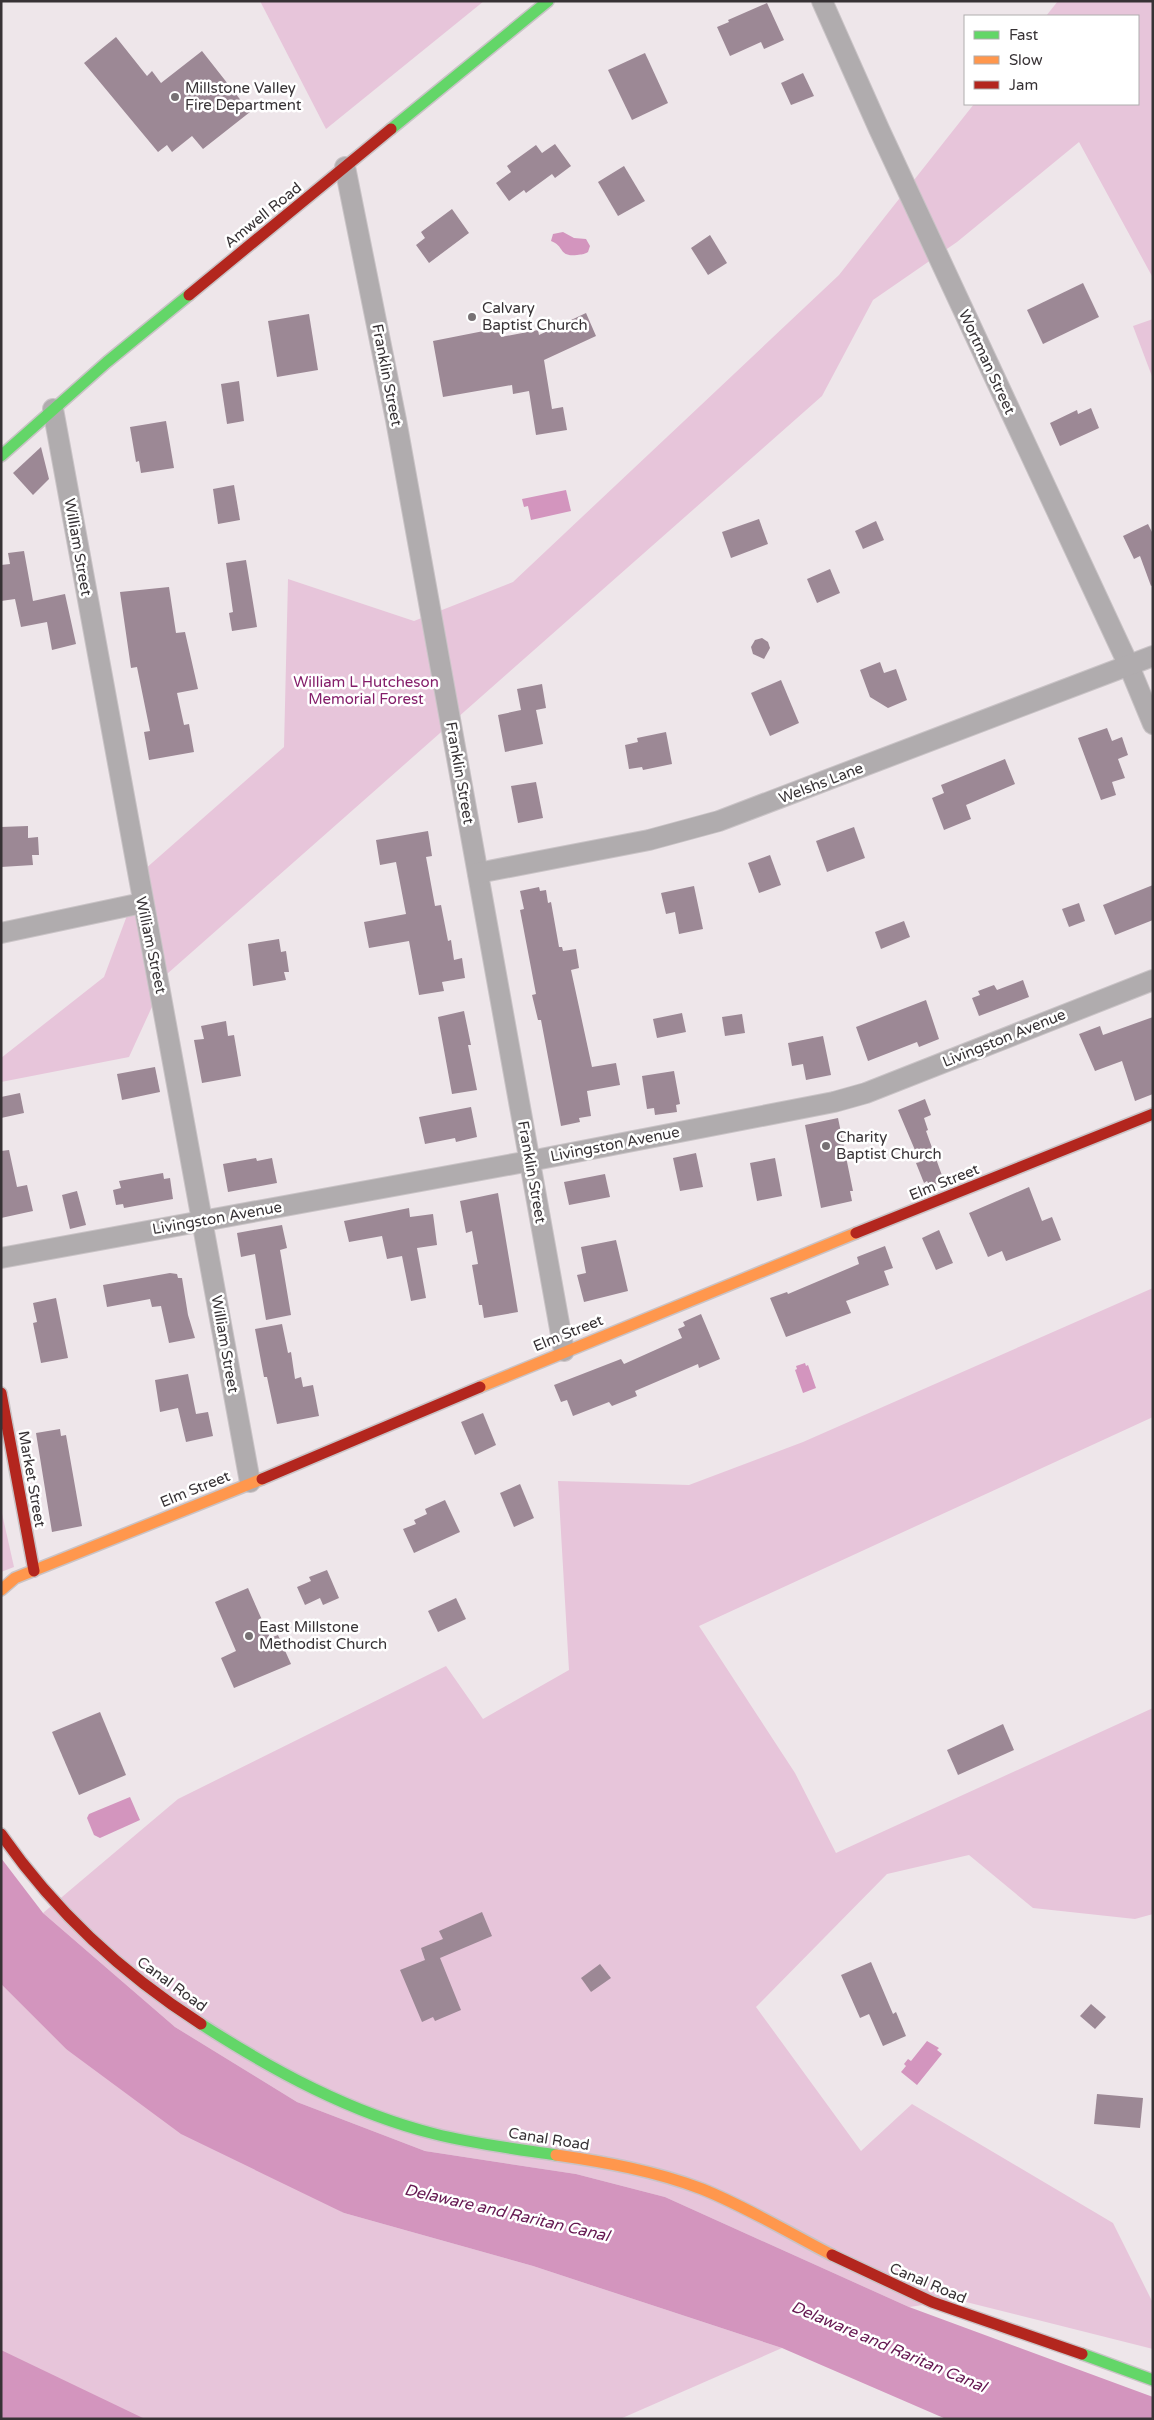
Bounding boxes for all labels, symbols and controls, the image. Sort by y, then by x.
legend [964,15,1139,105]
text: Fast [1009,26,1039,44]
text: Slow [1009,51,1043,69]
text: Jam [1009,76,1038,94]
place label: Millstone Valley Fire Department [185,79,302,114]
marker: Millstone Valley Fire Department [169,91,181,103]
street label: Amwell Road [221,178,305,252]
place label: Calvary Baptist Church [482,299,588,334]
street label: Wortman Street [955,307,1019,417]
marker: Calvary Baptist Church [466,311,478,323]
street label: Franklin Street [368,322,406,428]
street label: William Street [61,497,95,598]
park label: William L Hutcheson Memorial Forest [293,673,439,708]
street label: Franklin Street [442,720,478,826]
street label: Welshs Lane [776,759,866,807]
street label: William Street [132,895,170,996]
street label: Livingston Avenue [940,1005,1068,1071]
street label: Franklin Street [514,1119,550,1225]
street label: Livingston Avenue [549,1123,681,1165]
place label: Charity Baptist Church [836,1128,942,1163]
marker: Charity Baptist Church [820,1140,832,1152]
street label: Elm Street [906,1160,982,1204]
street label: Livingston Avenue [151,1198,283,1238]
street label: William Street [208,1294,242,1395]
street label: Elm Street [530,1311,606,1355]
street label: Market Street [15,1429,49,1529]
street label: Elm Street [157,1467,233,1511]
place label: East Millstone Methodist Church [259,1618,387,1653]
marker: East Millstone Methodist Church [243,1630,255,1642]
street label: Canal Road [134,1953,210,2015]
street label: Canal Road [507,2124,591,2154]
water label: Delaware and Raritan Canal [402,2180,613,2247]
street label: Canal Road [887,2259,969,2307]
water label: Delaware and Raritan Canal [788,2297,991,2398]

